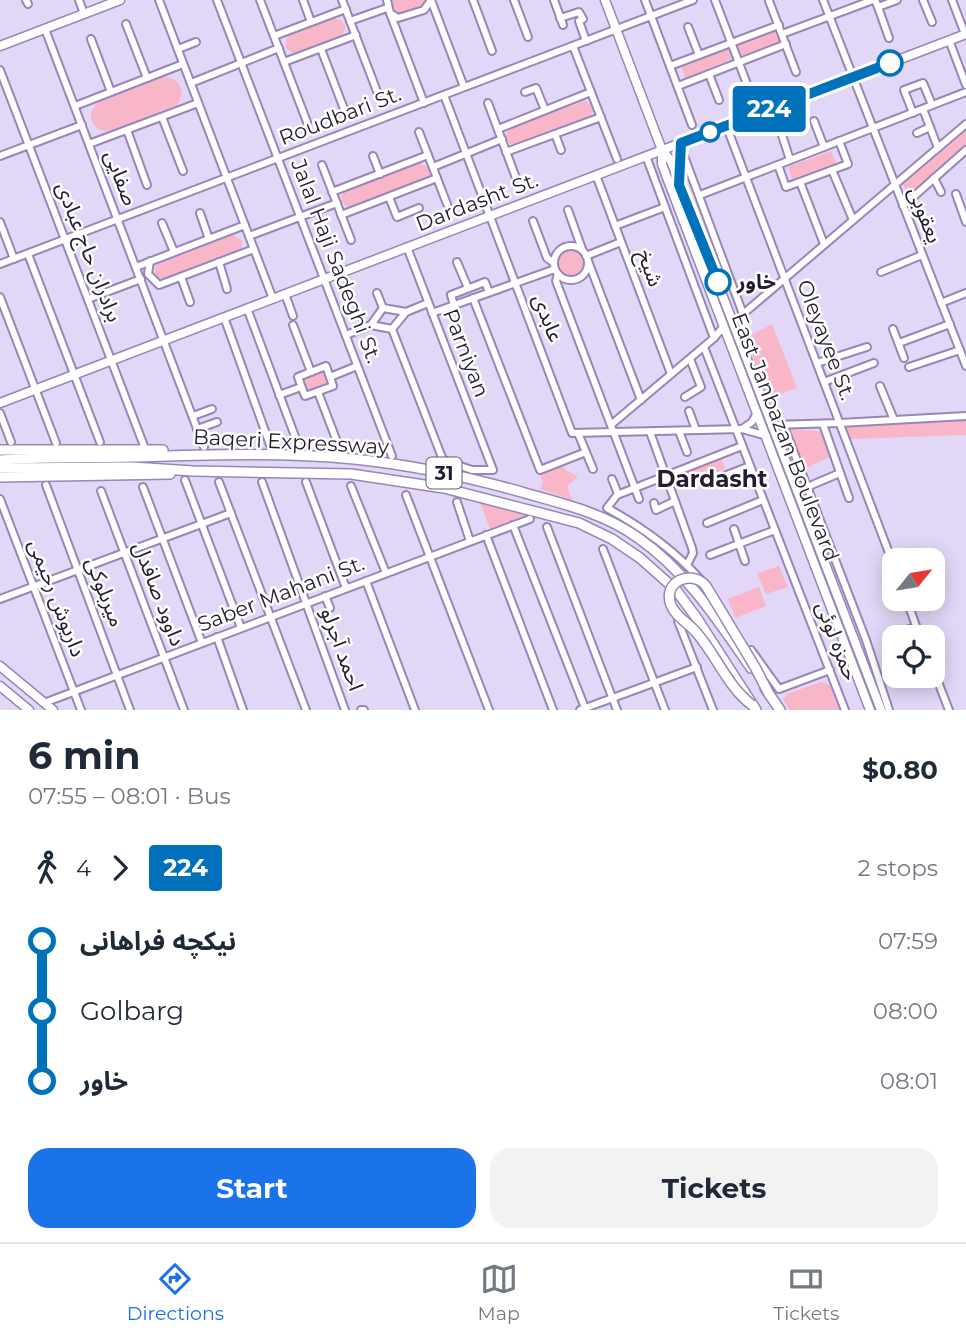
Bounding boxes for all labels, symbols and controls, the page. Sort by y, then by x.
unlabelled marker [877,50,903,76]
street label: Roudbari St. [275,81,404,150]
line badge: 224 [729,86,809,132]
text: 224 [747,94,791,123]
unlabelled marker [700,122,720,142]
street label: صفایی [100,147,143,209]
street label: Jalal Haji Sadeghi St. [286,154,387,366]
street label: Dardasht St. [412,167,542,236]
street label: برادران حاج عبادی [49,178,128,326]
street label: یعقوبی [903,183,948,247]
street label: شیخ [629,246,669,291]
marker: خاور [705,269,731,295]
place label: خاور [736,269,776,294]
street label: Oleyayee St. [792,276,861,403]
street label: عابدی [528,290,569,345]
street label: Parniyan [438,305,495,401]
street label: East Janbazan Boulevard [726,309,844,565]
street label: Baqeri Expressway [192,424,390,459]
road number: 31 [426,458,462,488]
district label: Dardasht [656,465,768,493]
street label: داریوش رحیمی [24,536,91,660]
street label: داوود صافدل [128,538,191,649]
north arrow [882,548,945,611]
map controls [882,548,945,688]
street label: Saber Mahani St. [194,550,368,637]
street label: میربلوکی [81,553,130,630]
street label: حمزه لوئی [811,598,864,684]
street label: احمد آجرلو [316,604,369,694]
button: locate [882,625,945,688]
text: 6 min [28,732,141,779]
text: $0.80 [862,754,938,786]
text: 07:55 – 08:01 · Bus [28,782,231,810]
icon: walk [28,849,66,887]
icon: forward [101,849,139,887]
text: 224 [163,853,208,882]
text: 4 [76,854,91,882]
text: 2 stops [858,854,938,882]
text: نیکچه فراهانی [80,925,236,957]
text: 07:59 [878,927,938,955]
text: Golbarg [80,995,184,1027]
text: 08:00 [873,997,938,1025]
text: خاور [80,1065,128,1097]
text: 08:01 [880,1067,938,1095]
button: Start [28,1148,476,1228]
button: Tickets [490,1148,938,1228]
tab: Directions [127,1260,224,1325]
tab: Map [478,1260,520,1325]
tab: Tickets [773,1260,839,1325]

